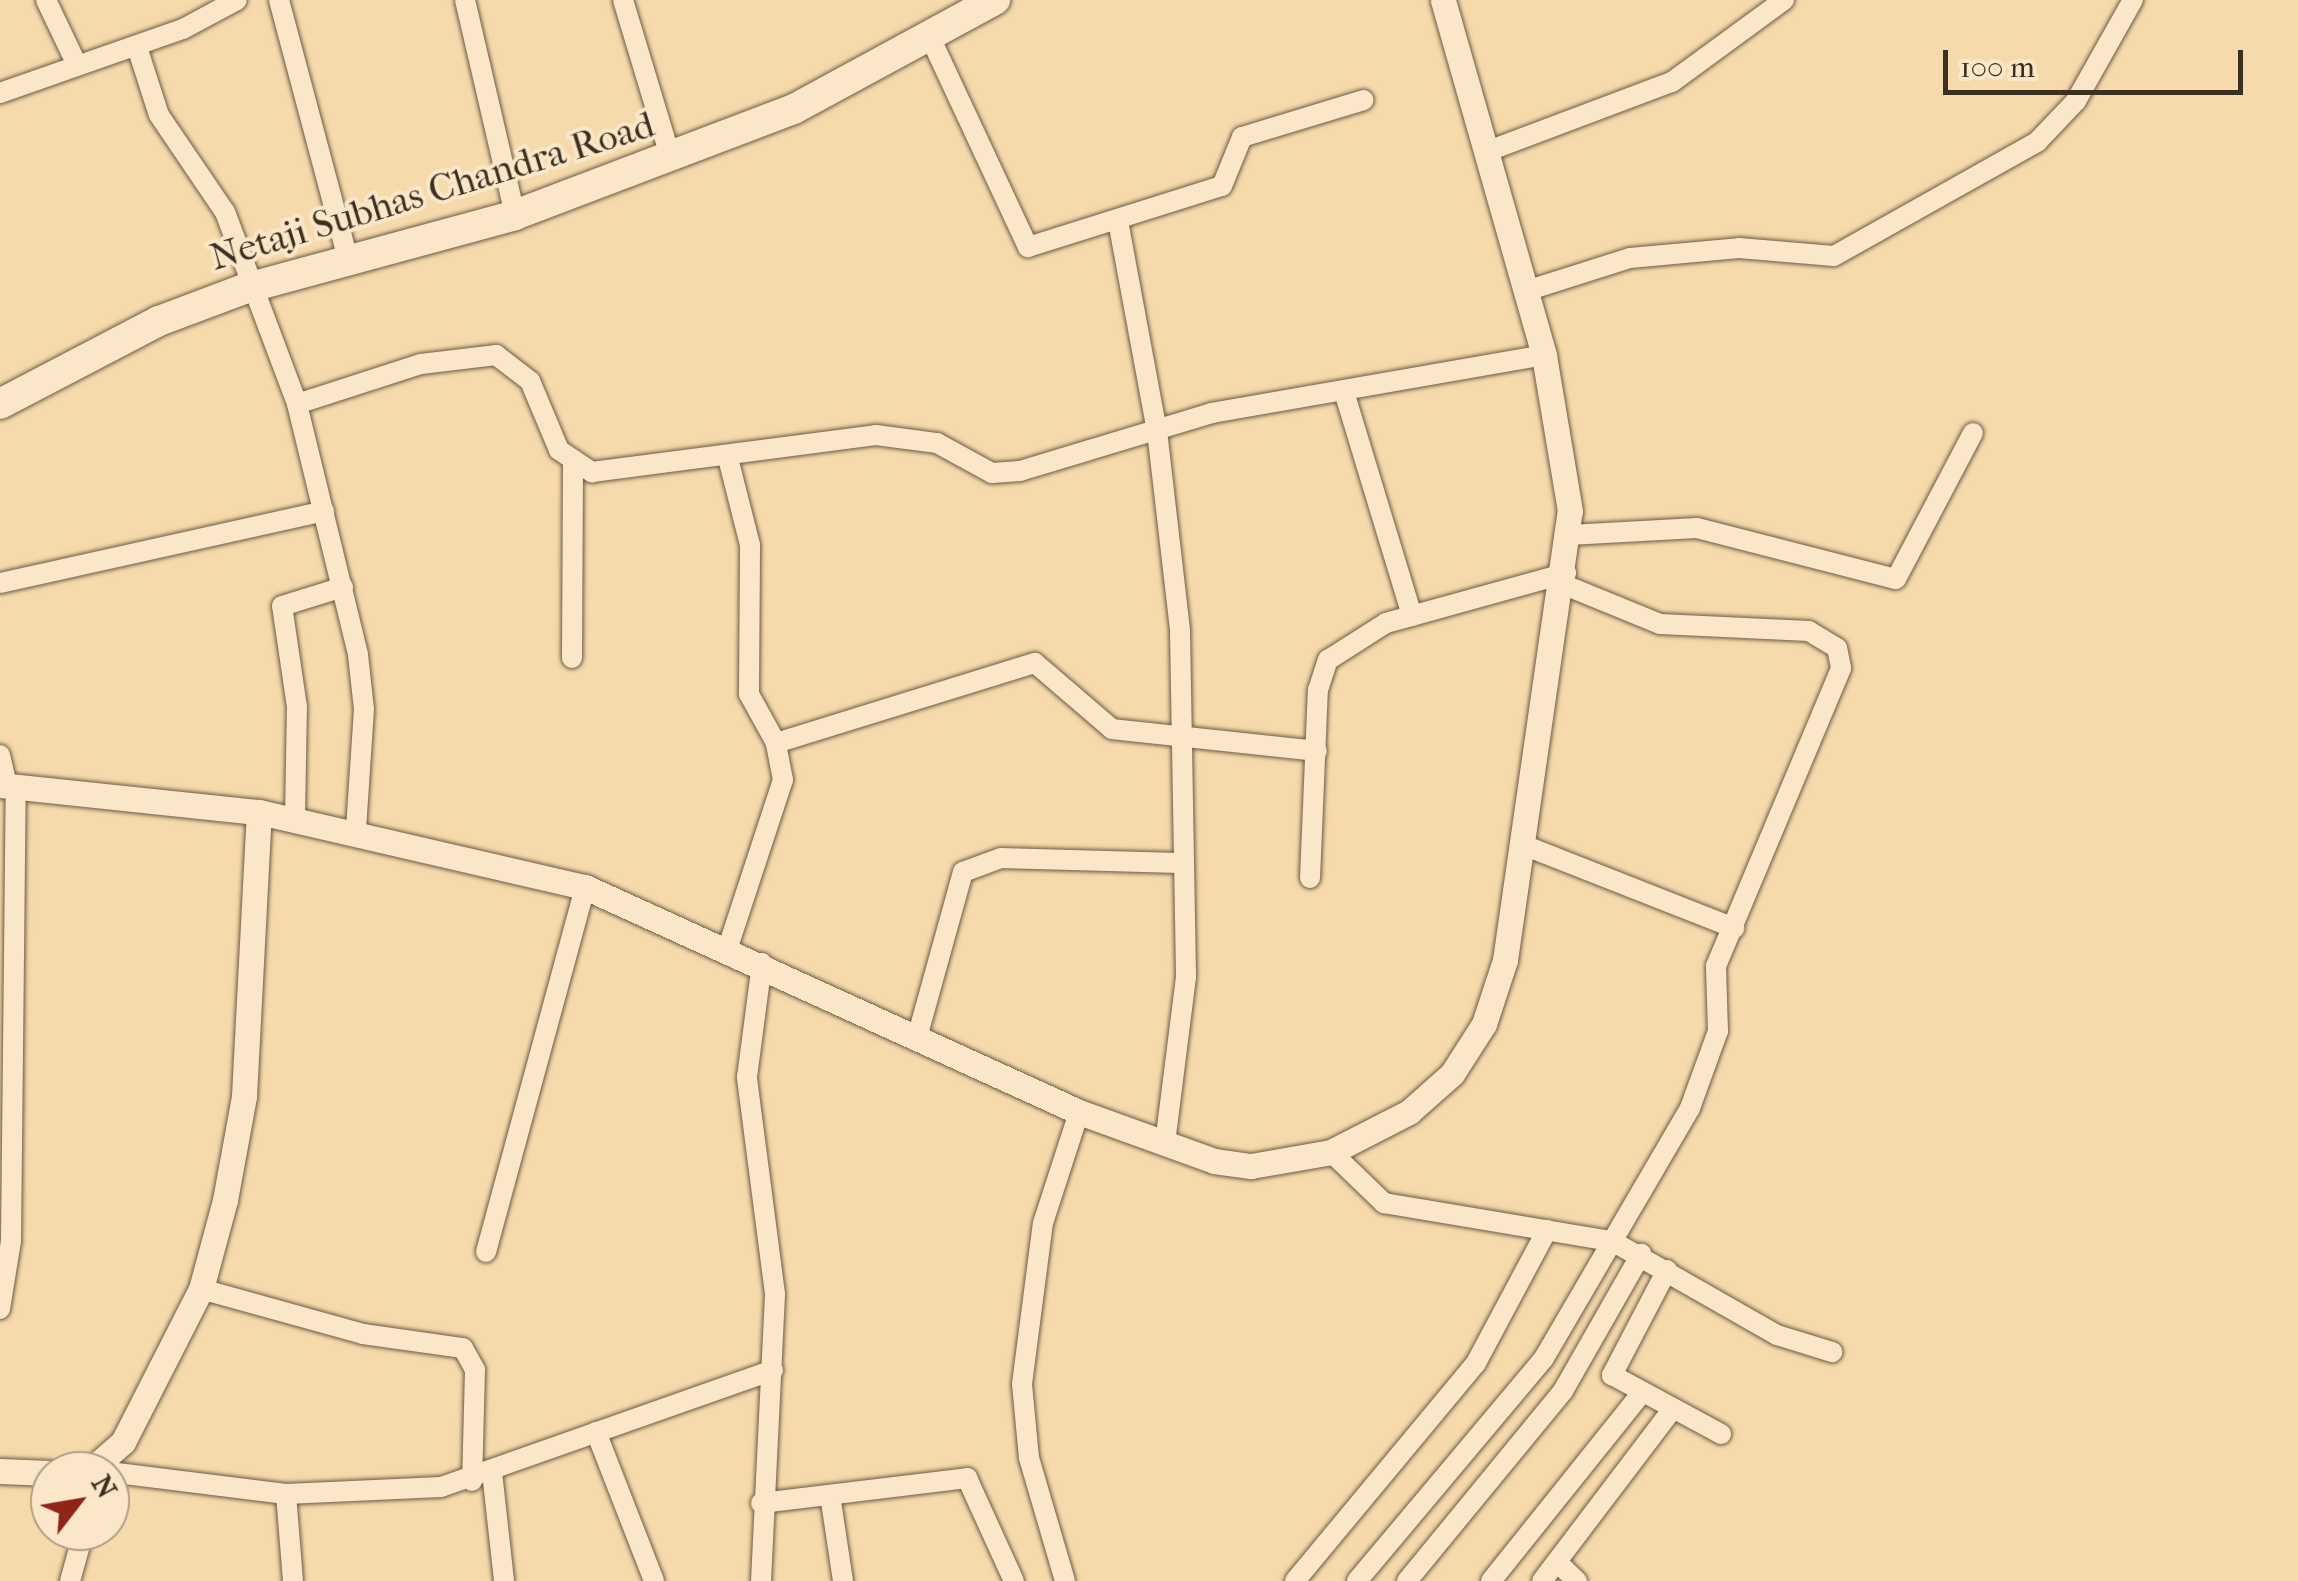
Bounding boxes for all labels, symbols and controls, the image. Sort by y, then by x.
scale bar [1948,30,2248,92]
text: 100 m [1960,50,2035,85]
street label: Netaji Subhas Chandra Road [204,102,660,280]
north arrow [30,1451,130,1551]
text: N [85,1469,124,1504]

